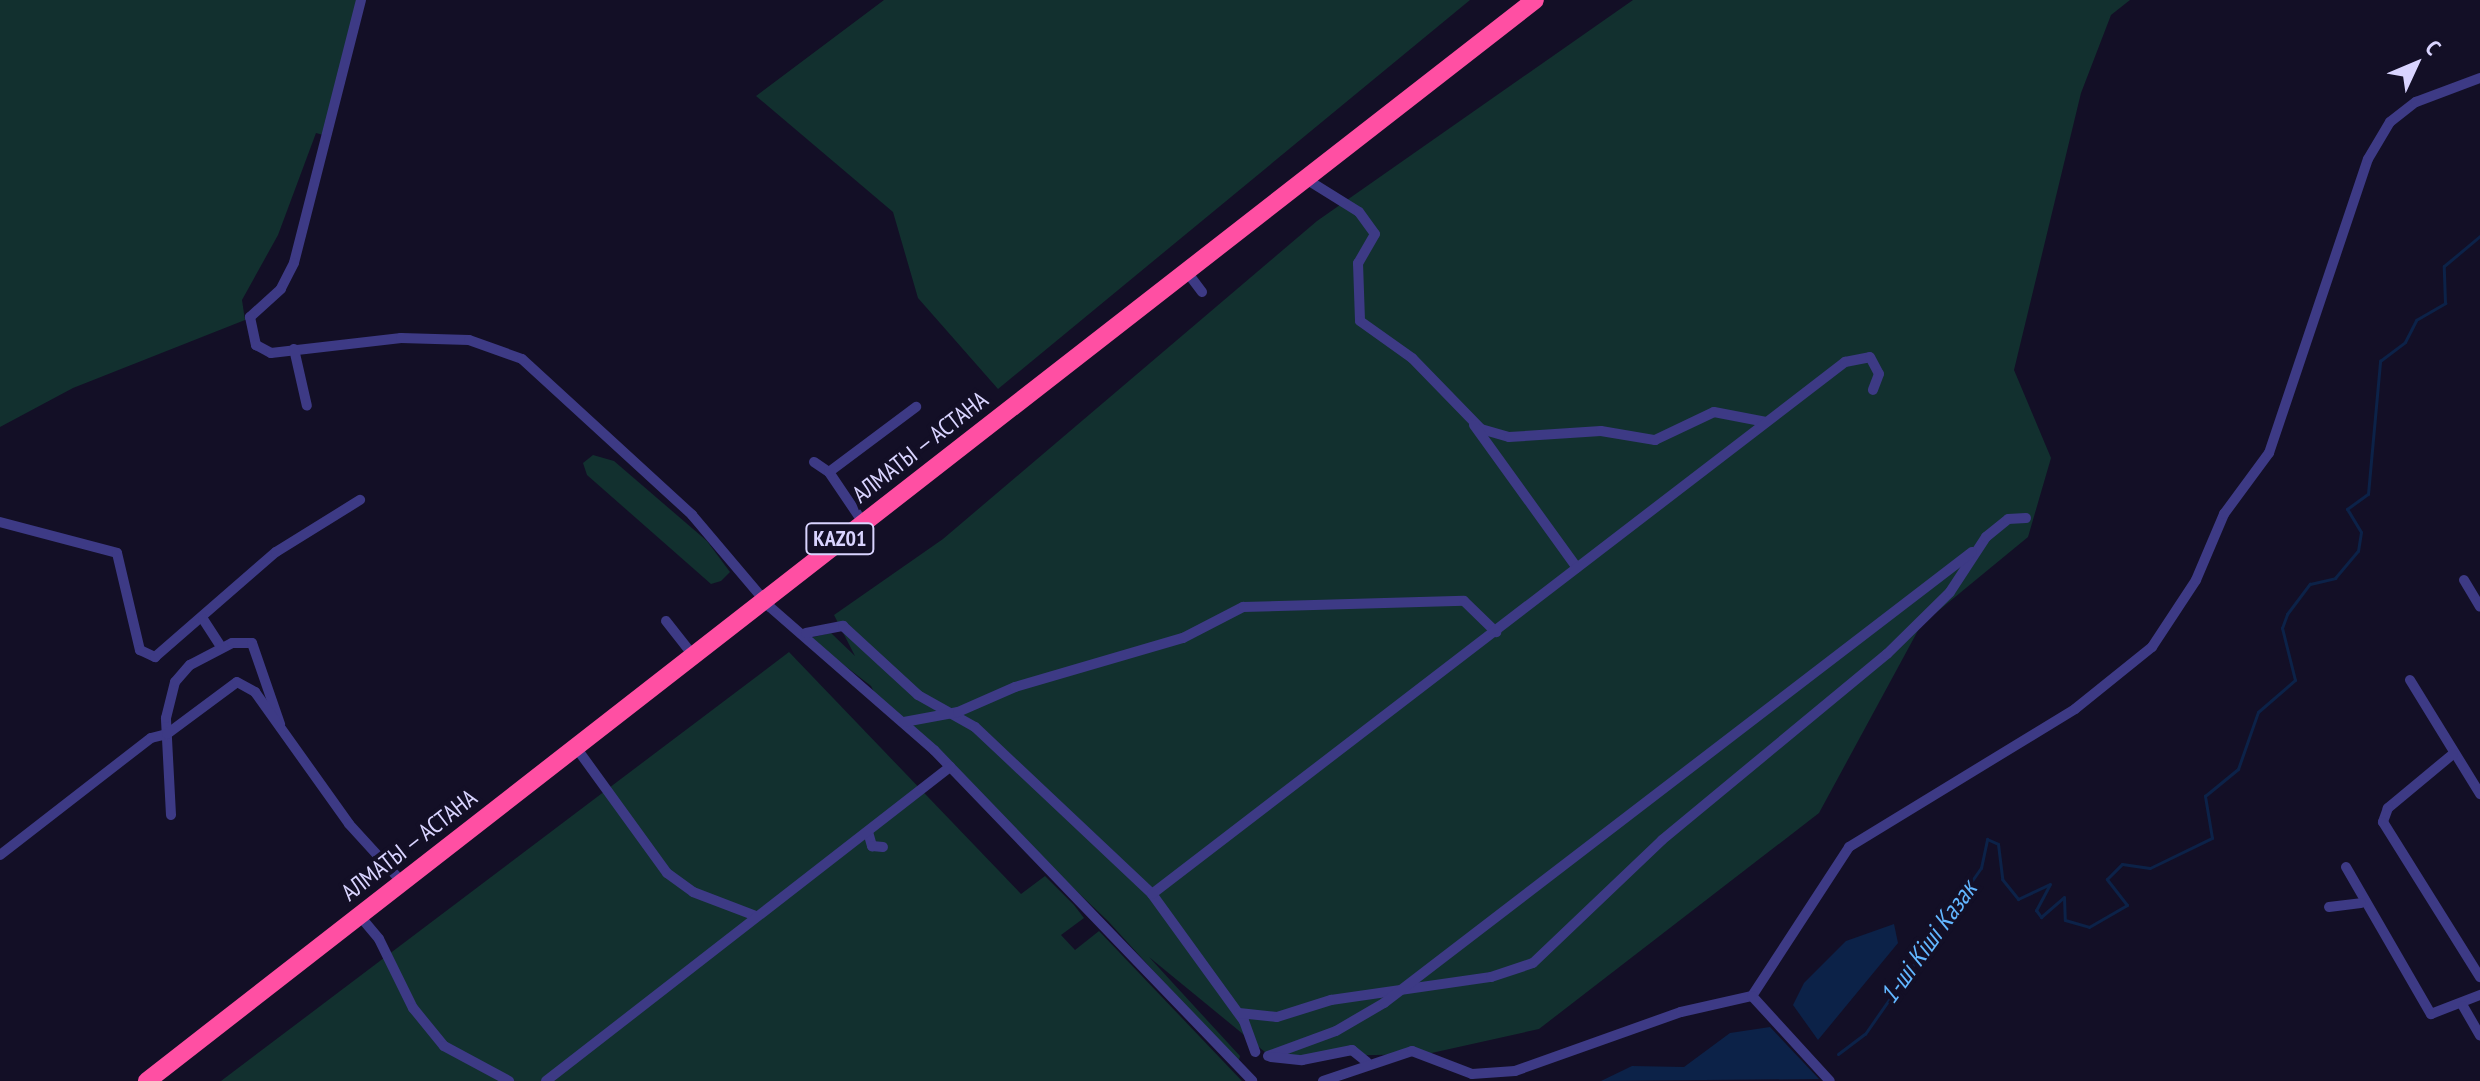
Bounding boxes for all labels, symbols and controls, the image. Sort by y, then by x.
north arrow [2376,24,2456,104]
text: С [2420,34,2447,61]
street label: АЛМАТЫ — АСТАНА [846,384,994,510]
road number: KАZ01 [804,521,876,557]
street label: АЛМАТЫ — АСТАНА [335,782,483,908]
water label: 1-ші Кіші Казак [1873,875,1983,1009]

